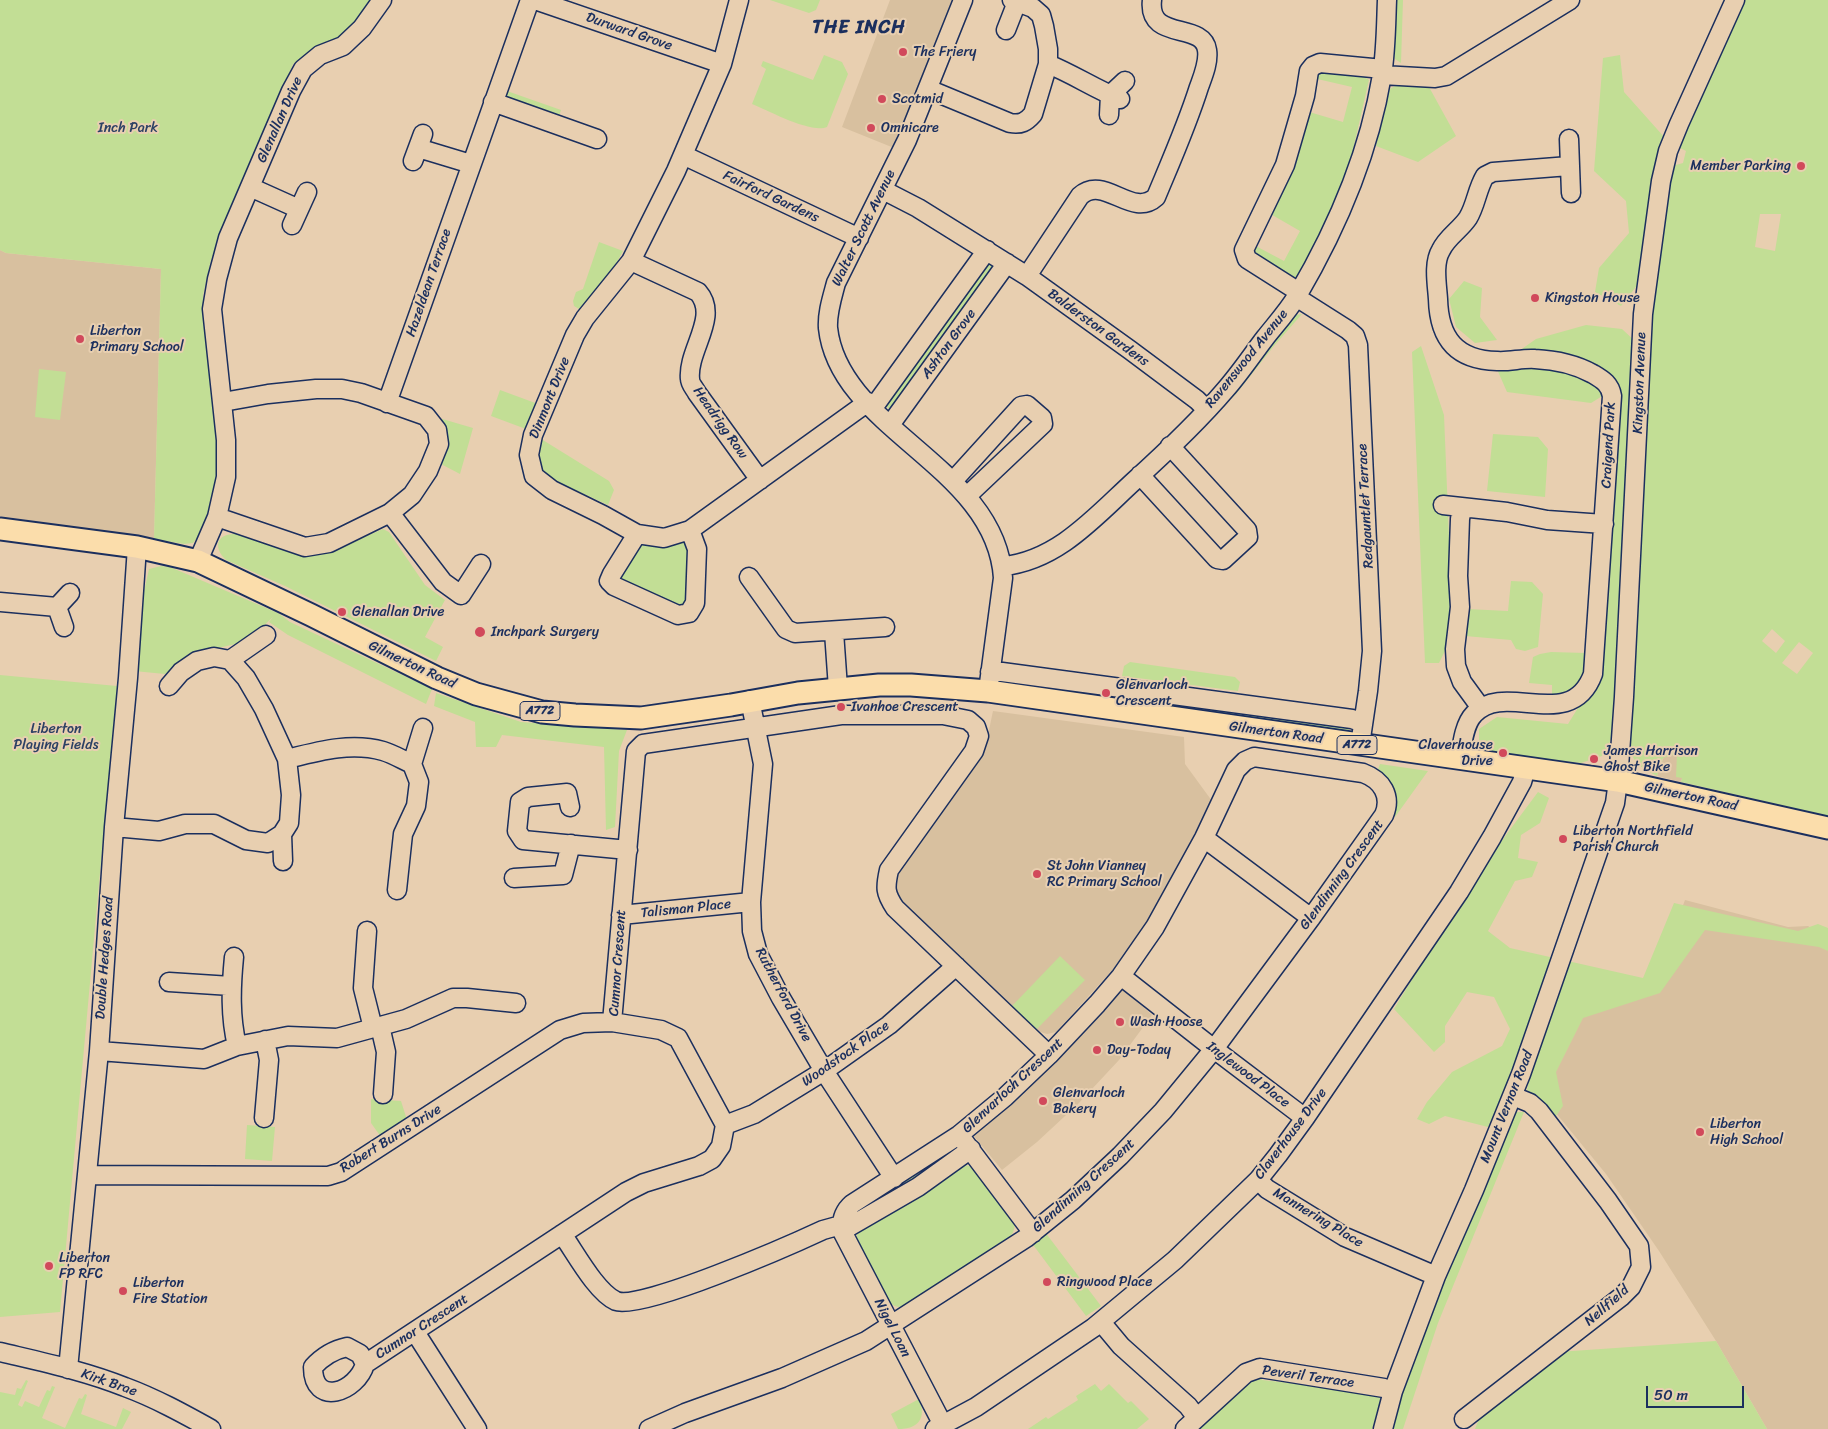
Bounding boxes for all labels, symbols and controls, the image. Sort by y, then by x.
street label: Durward Grove [584,9,674,55]
district label: THE INCH [811,17,907,39]
place label: The Friery [913,44,976,60]
marker: The Friery [897,46,909,58]
street label: Glenallan Drive [254,74,306,166]
place label: Scotmid [892,91,943,107]
marker: Scotmid [876,93,888,105]
park label: Inch Park [98,120,158,136]
place label: Omnicare [881,120,939,136]
marker: Omnicare [865,122,877,134]
place label: Member Parking [1690,158,1791,174]
marker: Member Parking [1795,160,1807,172]
street label: Fairford Gardens [720,167,822,227]
street label: Walter Scott Avenue [829,167,899,289]
street label: Hazeldean Terrace [403,227,455,339]
street label: Balderston Gardens [1044,286,1152,370]
place label: Kingston House [1545,290,1640,306]
marker: Kingston House [1529,292,1541,304]
street label: Ashton Grove [918,306,980,382]
street label: Ravenswood Avenue [1202,306,1292,412]
place label: Liberton Primary School [90,323,184,356]
street label: Kingston Avenue [1630,332,1650,434]
marker: Liberton Primary School [74,333,86,345]
street label: Dinmont Drive [526,355,574,441]
street label: Headrigg Row [689,384,751,462]
street label: Craigend Park [1598,401,1620,489]
street label: Redgauntlet Terrace [1354,443,1378,569]
place label: Glenallan Drive [352,604,444,620]
marker: Glenallan Drive [336,606,348,618]
place label: Inchpark Surgery [491,624,599,640]
marker: Inchpark Surgery [473,625,487,639]
street label: Gilmerton Road [366,637,458,693]
place label: Glenvarloch Crescent [1116,677,1188,710]
marker: Glenvarloch Crescent [1100,687,1112,699]
place label: Ivanhoe Crescent [851,699,958,715]
road number: A772 [520,701,560,720]
marker: Ivanhoe Crescent [835,701,847,713]
street label: Gilmerton Road [1228,718,1324,748]
park label: Liberton Playing Fields [14,721,98,754]
road number: A772 [1337,736,1377,754]
place label: Claverhouse Drive [1418,737,1493,770]
place label: James Harrison Ghost Bike [1604,743,1698,776]
marker: Claverhouse Drive [1497,747,1509,759]
marker: James Harrison Ghost Bike [1588,753,1600,765]
street label: Gilmerton Road [1643,779,1739,815]
street label: Glendinning Crescent [1296,817,1388,933]
place label: Liberton Northfield Parish Church [1573,823,1693,856]
marker: Liberton Northfield Parish Church [1557,833,1569,845]
place label: St John Vianney RC Primary School [1047,858,1162,890]
marker: St John Vianney RC Primary School [1031,868,1043,880]
street label: Double Hedges Road [92,896,118,1020]
street label: Talisman Place [640,896,732,922]
street label: Cumnor Crescent [606,909,630,1017]
street label: Rutherford Drive [751,945,815,1045]
place label: Wash Hoose [1130,1014,1203,1030]
marker: Wash Hoose [1114,1016,1126,1028]
street label: Woodstock Place [799,1018,893,1090]
street label: Glenvarloch Crescent [959,1035,1067,1137]
street label: Inglewood Place [1203,1038,1293,1112]
place label: Day-Today [1107,1042,1171,1058]
marker: Day-Today [1091,1044,1103,1056]
street label: Mount Vernon Road [1477,1049,1537,1165]
place label: Glenvarloch Bakery [1053,1085,1125,1118]
street label: Claverhouse Drive [1251,1085,1331,1183]
marker: Glenvarloch Bakery [1037,1095,1049,1107]
street label: Robert Burns Drive [337,1101,445,1177]
place label: Liberton High School [1710,1116,1783,1148]
marker: Liberton High School [1694,1126,1706,1138]
street label: Glendinning Crescent [1029,1136,1139,1236]
street label: Mannering Place [1270,1184,1366,1252]
place label: Liberton FP RFC [59,1250,110,1282]
marker: Liberton FP RFC [43,1260,55,1272]
place label: Ringwood Place [1057,1274,1152,1290]
place label: Liberton Fire Station [133,1275,208,1308]
marker: Ringwood Place [1041,1276,1053,1288]
street label: Nellfield [1581,1282,1633,1330]
marker: Liberton Fire Station [117,1285,129,1297]
street label: Cumnor Crescent [373,1291,471,1363]
street label: Nigel Loan [870,1296,914,1360]
street label: Peveril Terrace [1261,1362,1355,1392]
street label: Kirk Brae [79,1366,139,1400]
scale bar [1648,1376,1746,1408]
text: 50 m [1654,1382,1688,1408]

